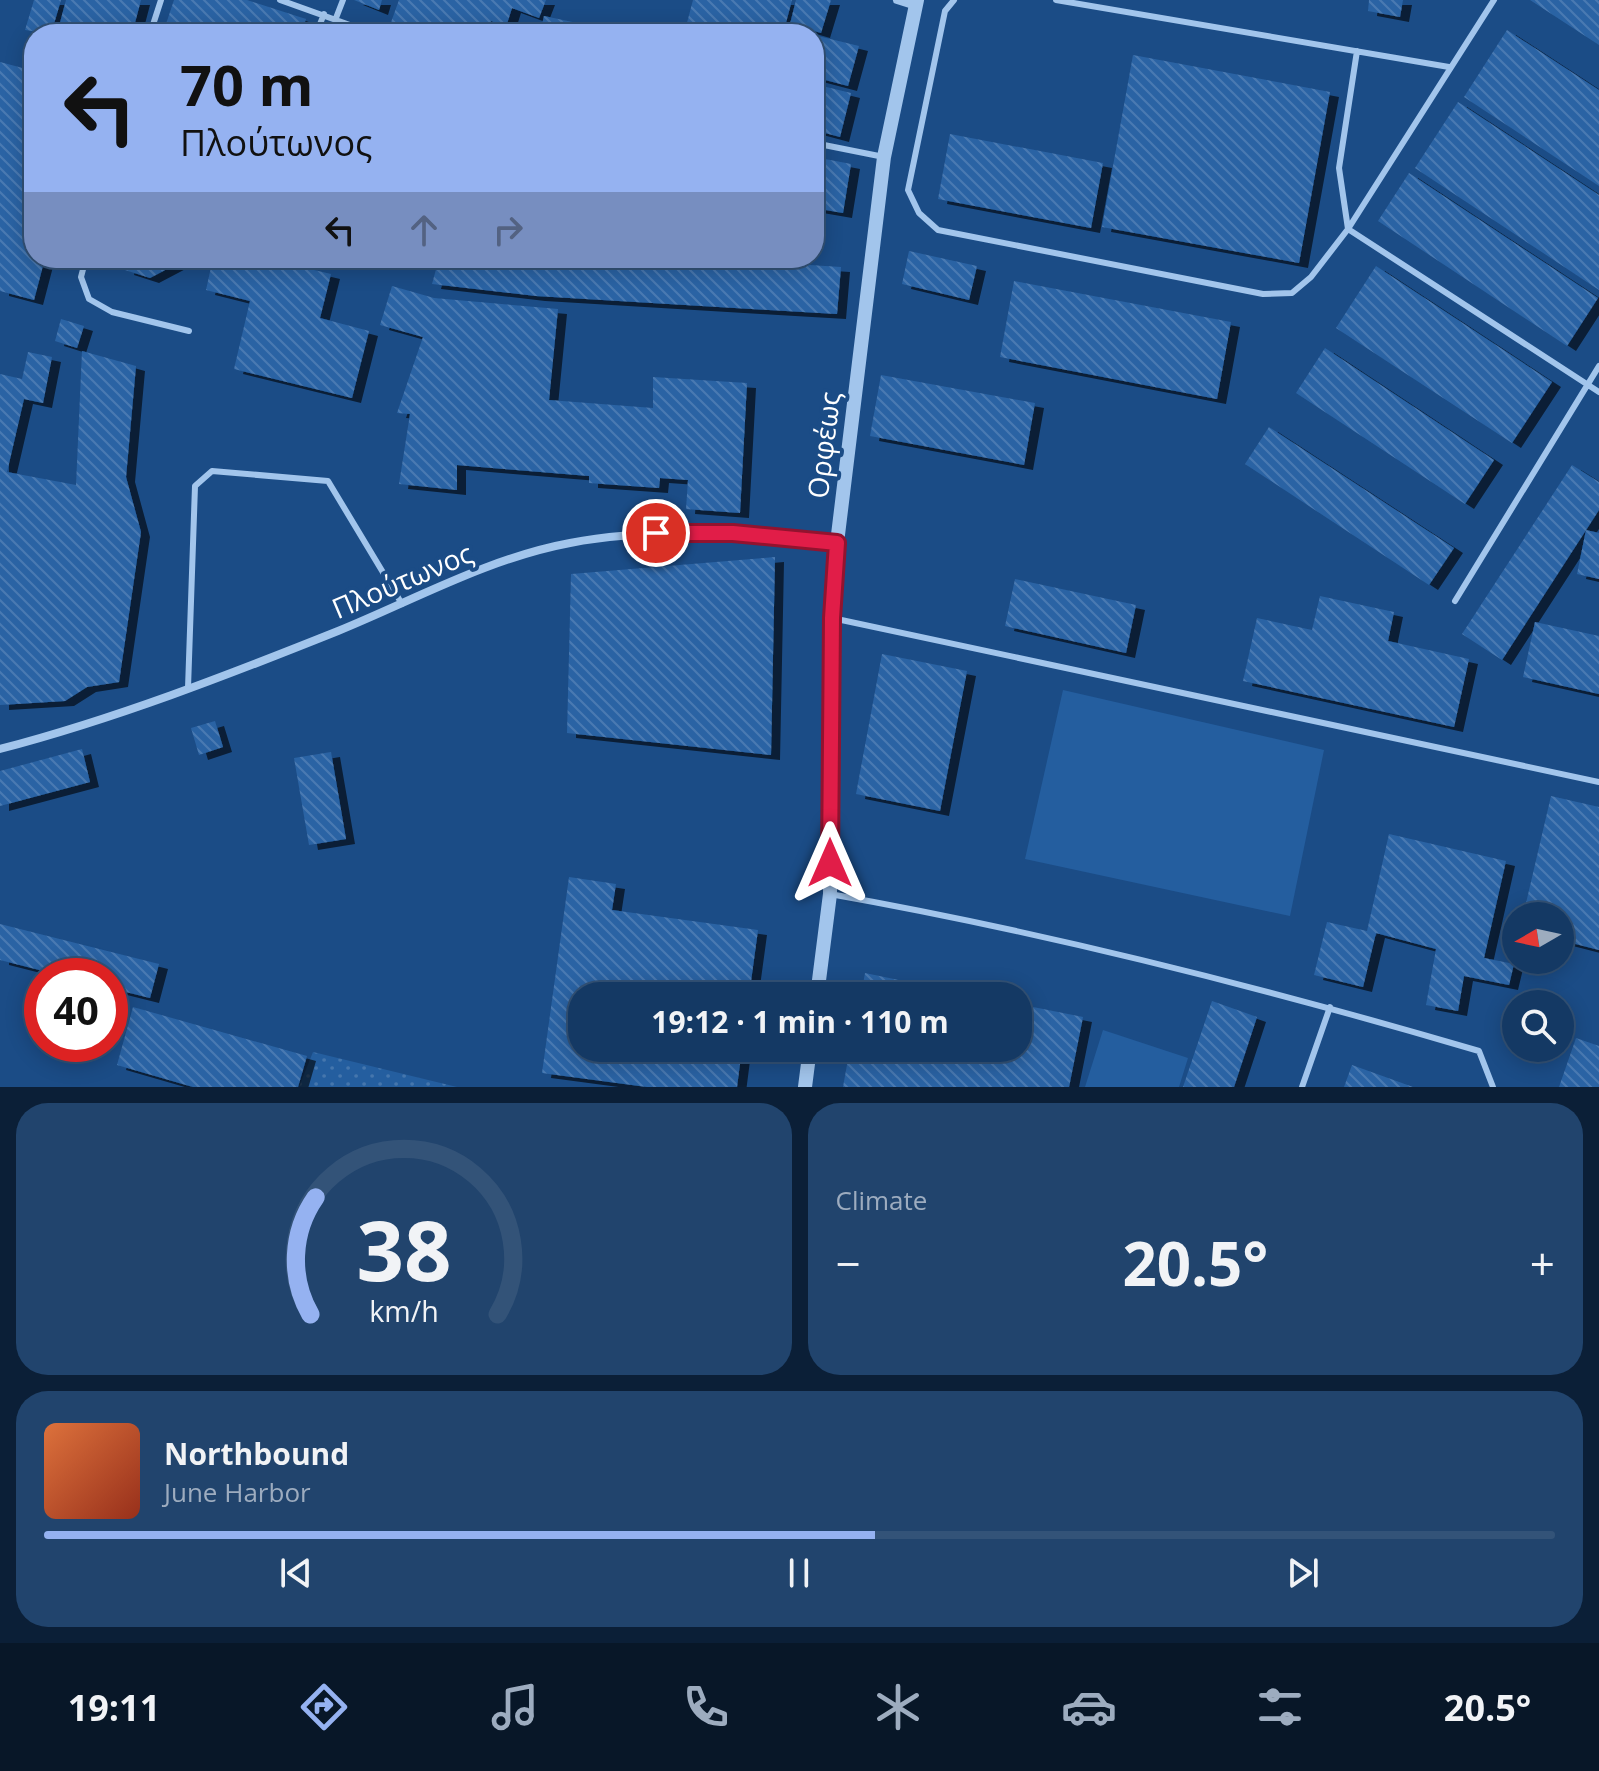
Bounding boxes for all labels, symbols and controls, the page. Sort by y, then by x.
text: 70 m [180,46,314,122]
icon: left [48,56,152,160]
text: Πλούτωνος [180,118,372,167]
icon: left [318,208,362,252]
icon: ahead [402,208,446,252]
icon: right [486,208,530,252]
street label: Ορφέως [798,389,848,501]
pin [622,499,690,567]
icon: arrive [634,511,678,555]
street label: Πλούτωνος [326,533,478,627]
position arrow [788,821,872,905]
north arrow [1502,902,1574,974]
map controls [1502,902,1574,1062]
speed limit sign: 40 [24,958,128,1062]
button: search [1502,990,1574,1062]
text: 19:12 · 1 min · 110 m [651,1001,949,1042]
text: Climate [836,1182,927,1218]
text: 38 [356,1192,451,1305]
text: 20.5° [1122,1222,1268,1304]
text: − [836,1233,861,1293]
text: + [1530,1233,1555,1293]
text: km/h [369,1291,438,1330]
text: Northbound [164,1433,349,1474]
text: June Harbor [164,1474,311,1510]
icon: previous [274,1551,318,1595]
icon: pause [777,1551,821,1595]
icon: next [1281,1551,1325,1595]
icon: directions [296,1679,352,1735]
icon: music [487,1679,543,1735]
icon: phone [678,1679,734,1735]
icon: climate [870,1679,926,1735]
icon: car [1061,1679,1117,1735]
icon: filters [1252,1679,1308,1735]
text: 19:11 [68,1683,160,1732]
text: 20.5° [1444,1683,1531,1732]

